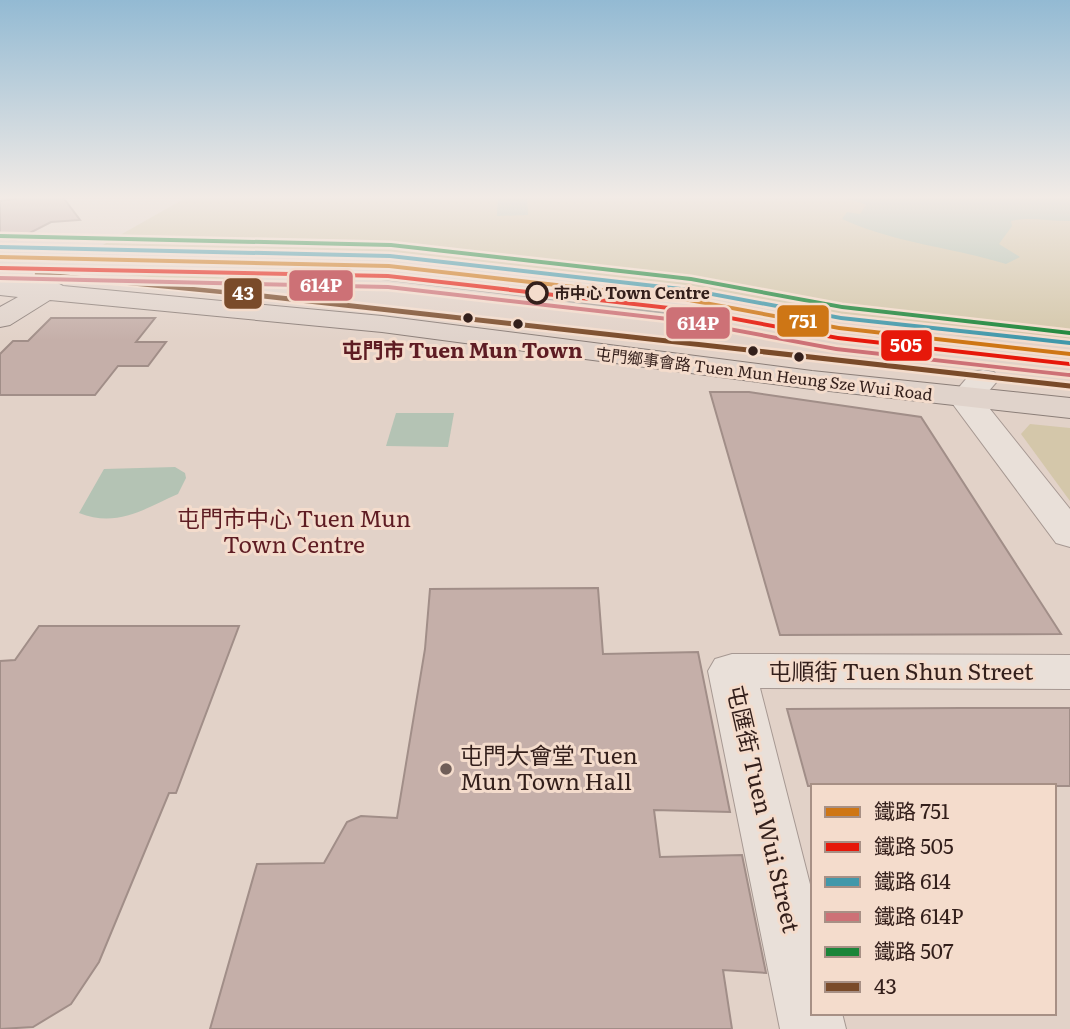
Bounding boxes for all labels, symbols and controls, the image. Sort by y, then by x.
line badge: 614P [288,269,354,302]
text: 614P [300,270,342,298]
line badge: 43 [223,277,263,310]
text: 43 [232,278,254,306]
place label: 市中心 Town Centre [554,280,710,304]
marker: 市中心 Town Centre [526,282,548,304]
line badge: 751 [776,304,830,338]
line badge: 614P [665,306,731,340]
text: 751 [789,306,817,334]
text: 614P [677,308,719,336]
unlabelled marker [461,311,475,325]
unlabelled marker [511,317,525,331]
line badge: 505 [880,329,933,362]
text: 505 [890,330,922,358]
district label: 屯門市 Tuen Mun Town [342,333,583,364]
street label: 屯門鄉事會路 Tuen Mun Heung Sze Wui Road [594,340,934,406]
unlabelled marker [746,344,760,358]
unlabelled marker [792,350,806,364]
district label: 屯門市中心 Tuen Mun Town Centre [177,500,411,560]
street label: 屯順街 Tuen Shun Street [769,653,1034,687]
street label: 屯匯街 Tuen Wui Street [720,681,810,936]
place label: 屯門大會堂 Tuen Mun Town Hall [460,737,638,797]
marker: 屯門大會堂 Tuen Mun Town Hall [438,761,454,777]
legend [811,784,1056,1015]
text: 鐵路 751 [874,794,950,825]
text: 鐵路 505 [874,829,954,860]
text: 鐵路 614 [874,864,951,895]
text: 鐵路 614P [874,899,964,930]
text: 鐵路 507 [874,934,954,965]
text: 43 [874,969,897,1000]

